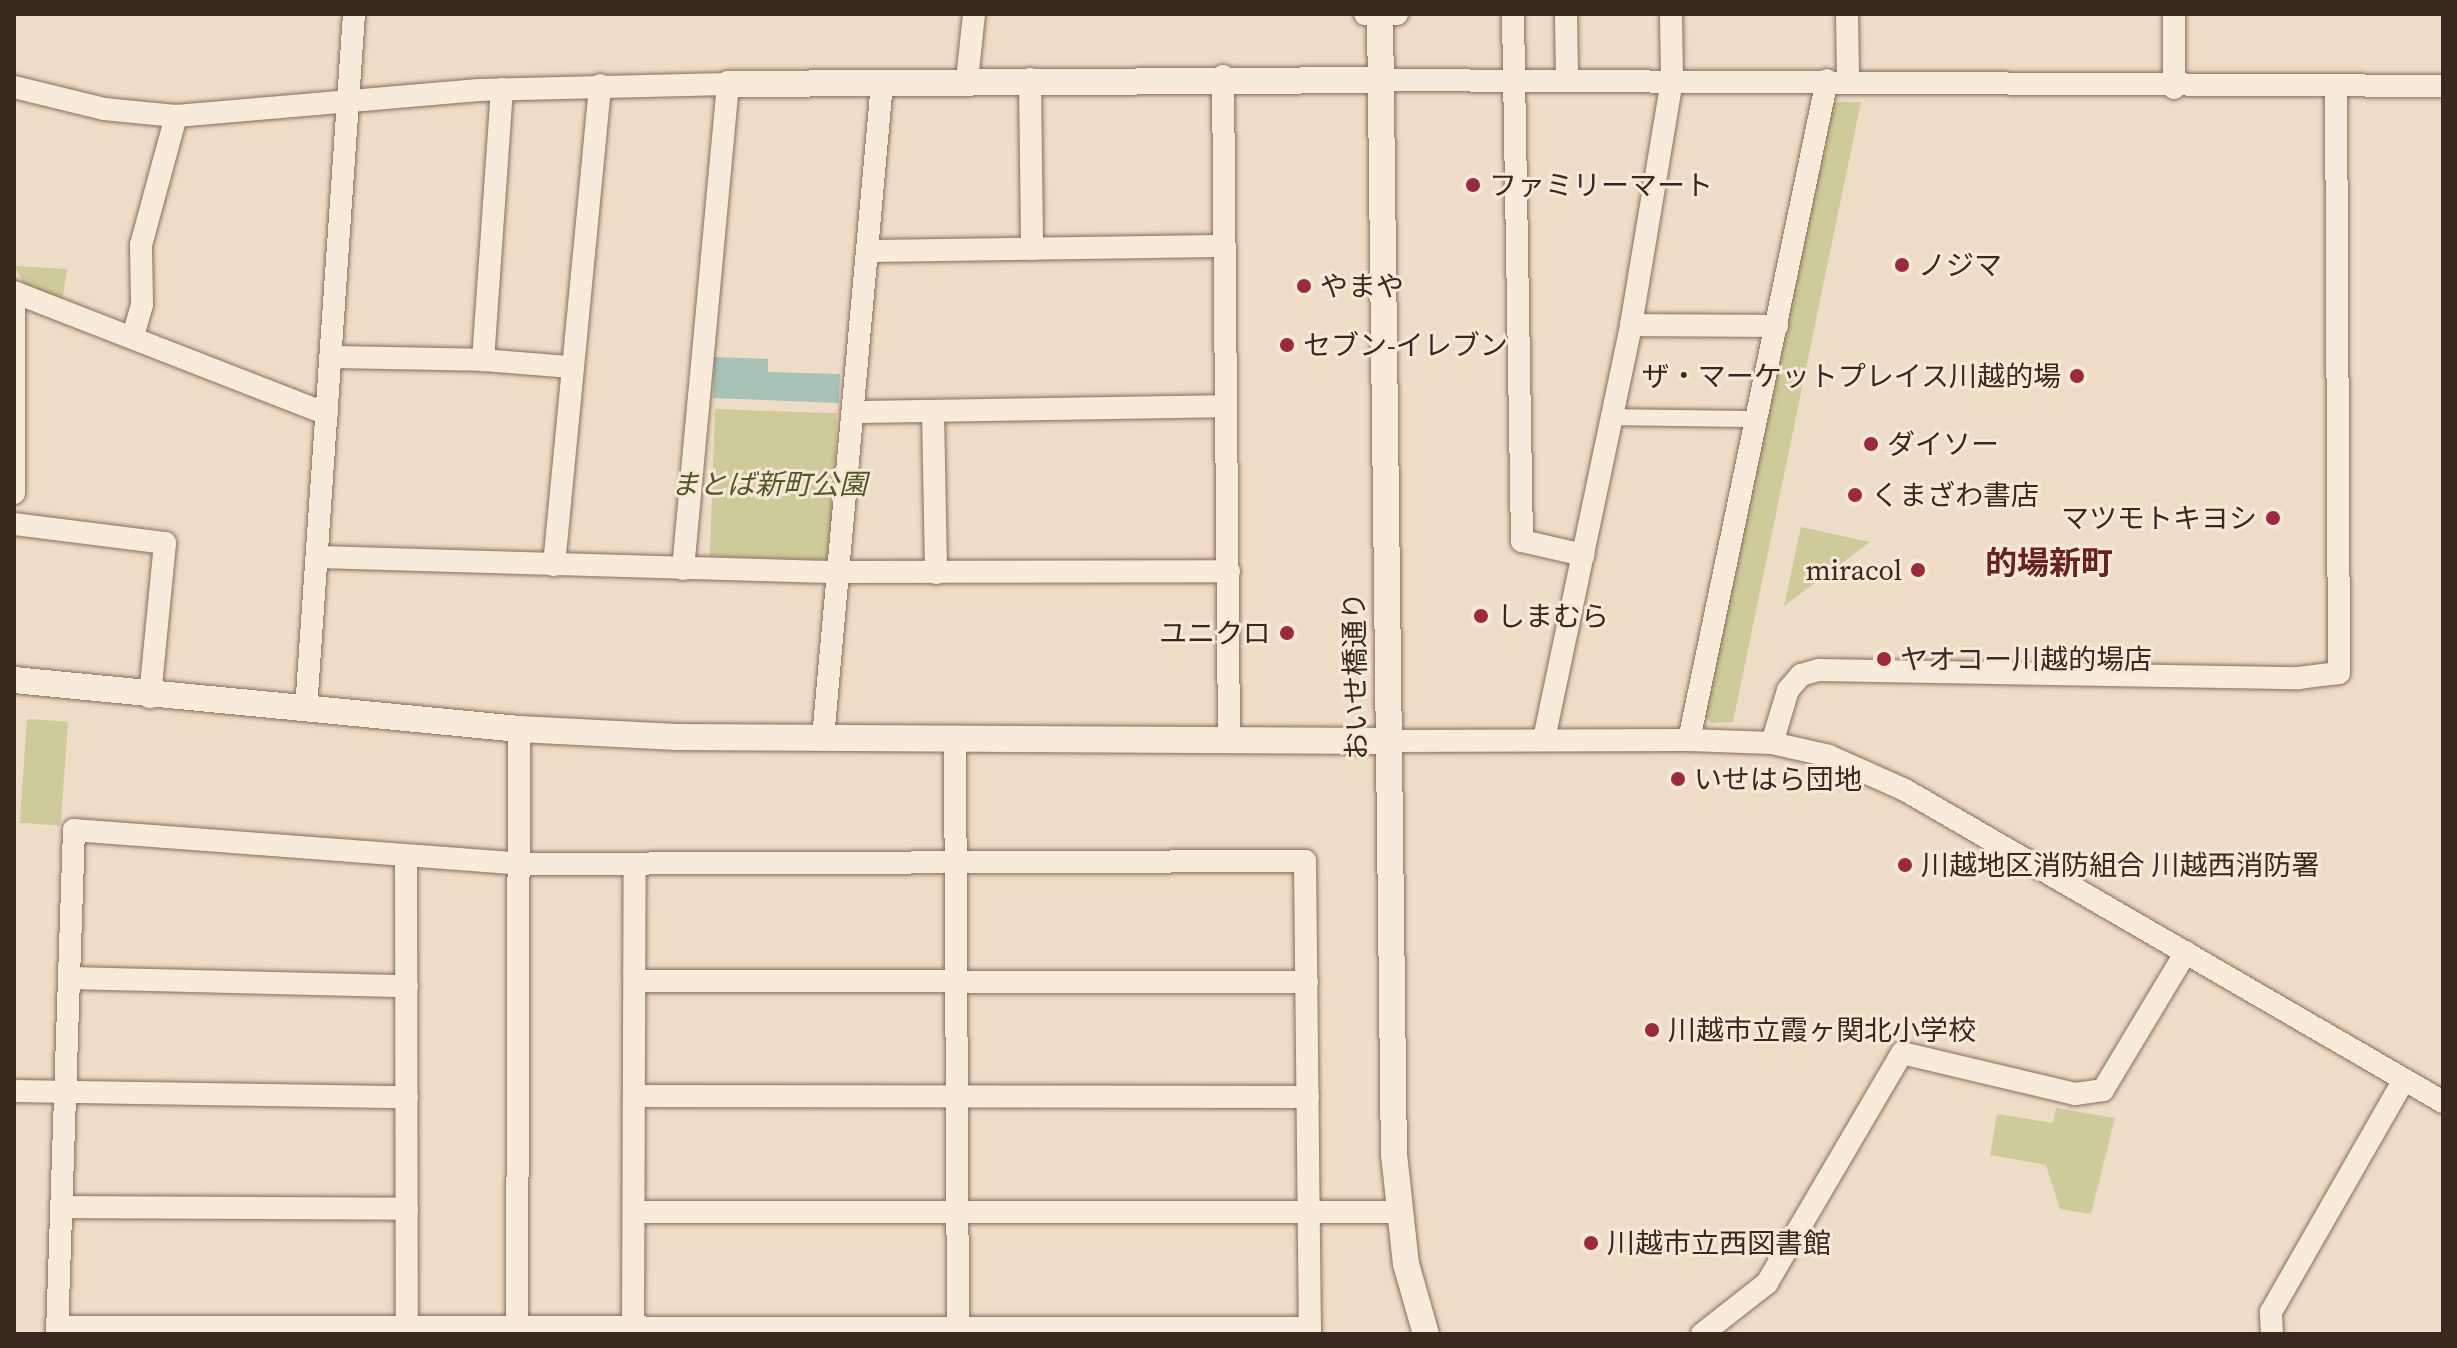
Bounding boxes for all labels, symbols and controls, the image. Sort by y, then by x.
place label: ファミリーマート [1489,168,1713,202]
marker: ファミリーマート [1464,176,1482,194]
place label: ノジマ [1918,248,2002,282]
marker: ノジマ [1893,256,1911,274]
place label: やまや [1320,269,1404,303]
marker: やまや [1295,277,1313,295]
place label: セブン-イレブン [1303,328,1508,362]
marker: セブン-イレブン [1278,336,1296,354]
place label: ザ・マーケットプレイス川越的場 [1641,359,2061,393]
marker: ザ・マーケットプレイス川越的場 [2068,367,2086,385]
place label: ダイソー [1887,427,1999,461]
marker: ダイソー [1862,435,1880,453]
park label: まとば新町公園 [671,467,867,501]
place label: くまざわ書店 [1871,478,2039,512]
marker: くまざわ書店 [1846,486,1864,504]
place label: マツモトキヨシ [2061,501,2257,535]
marker: マツモトキヨシ [2264,509,2282,527]
district label: 的場新町 [1985,544,2113,582]
place label: miracol [1806,553,1902,587]
marker: miracol [1909,561,1927,579]
street label: おいせ橋通り [1337,592,1373,760]
place label: しまむら [1497,599,1609,633]
marker: しまむら [1472,607,1490,625]
place label: ユニクロ [1159,616,1271,650]
marker: ユニクロ [1278,624,1296,642]
place label: ヤオコー川越的場店 [1900,642,2152,676]
marker: ヤオコー川越的場店 [1875,650,1893,668]
place label: いせはら団地 [1694,762,1862,796]
marker: いせはら団地 [1669,770,1687,788]
place label: 川越地区消防組合 川越西消防署 [1921,848,2320,882]
marker: 川越地区消防組合 川越西消防署 [1896,856,1914,874]
place label: 川越市立霞ヶ関北小学校 [1668,1013,1976,1047]
marker: 川越市立霞ヶ関北小学校 [1643,1021,1661,1039]
place label: 川越市立西図書館 [1607,1226,1831,1260]
marker: 川越市立西図書館 [1582,1234,1600,1252]

